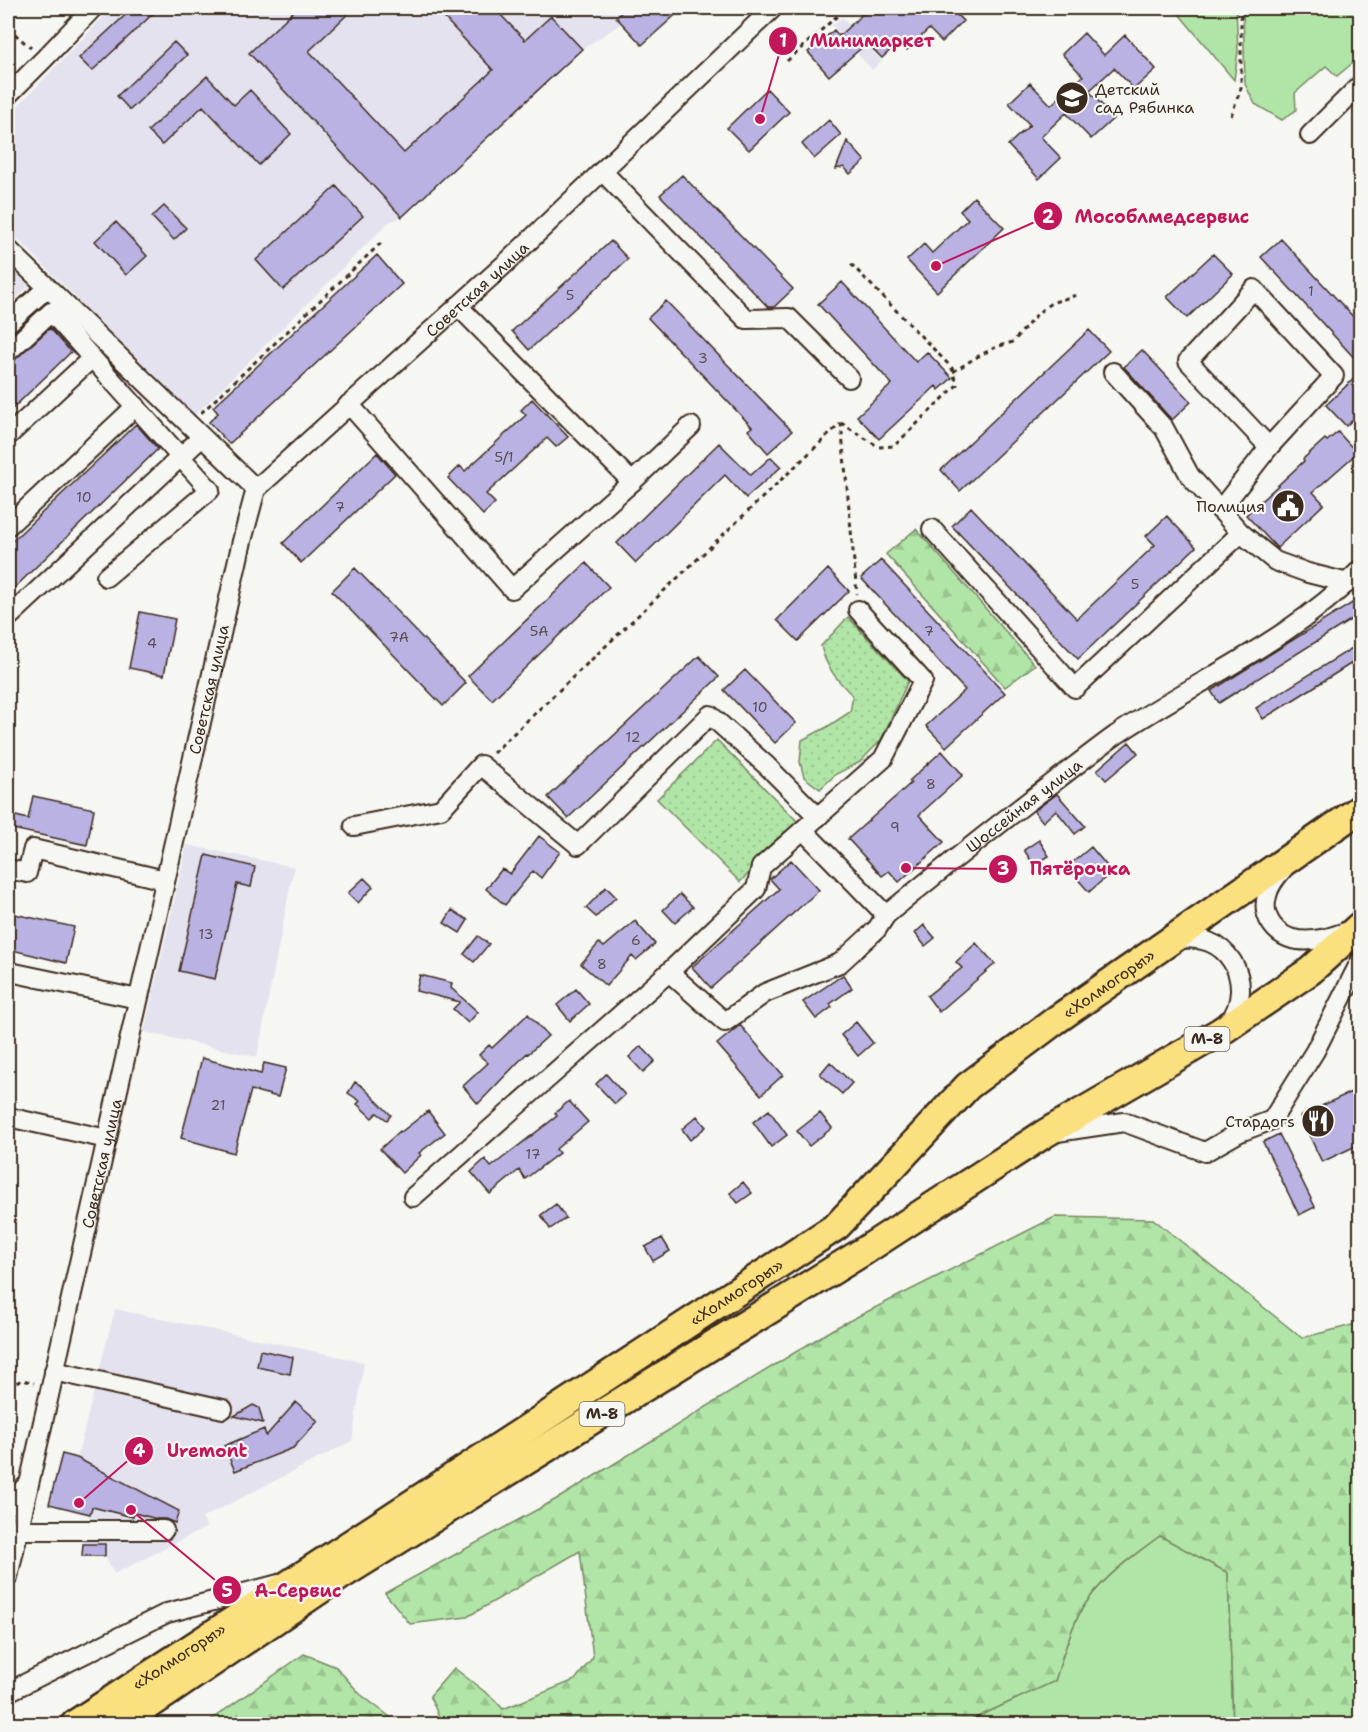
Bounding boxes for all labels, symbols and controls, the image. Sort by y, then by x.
callout: Минимаркет [768,23,947,59]
text: 1 [779,29,787,53]
text: Минимаркет [810,29,935,53]
place label: Детский сад Рябинка [1095,79,1194,118]
school or university icon: Детский сад Рябинка [1054,80,1090,116]
callout: Мособлмедсервис [1033,198,1262,234]
text: 2 [1042,205,1055,229]
text: Мособлмедсервис [1075,205,1249,229]
street label: Советская улица [421,237,533,342]
house number: 1 [1308,282,1314,300]
house number: 5 [566,286,574,304]
house number: 3 [698,349,708,367]
house number: 5/1 [494,448,514,466]
house number: 10 [76,488,92,506]
public building icon: Полиция [1270,488,1306,524]
place label: Полиция [1197,496,1265,517]
house number: 7 [335,498,345,516]
house number: 5 [1131,575,1139,593]
house number: 5А [530,622,548,640]
house number: 7 [924,622,934,640]
street label: Советская улица [184,623,234,756]
house number: 7А [389,628,409,646]
house number: 4 [147,634,157,652]
house number: 10 [752,698,768,716]
house number: 12 [626,728,640,746]
street label: Шоссейная улица [962,754,1086,858]
house number: 8 [926,775,936,793]
house number: 9 [890,818,900,836]
callout: Пятёрочка [988,851,1143,887]
text: 3 [997,857,1009,881]
text: Пятёрочка [1030,857,1131,881]
house number: 13 [199,925,213,943]
house number: 6 [631,931,641,949]
street label: «Холмогоры» [1059,945,1159,1023]
house number: 8 [597,955,607,973]
road number: М-8 [1184,1027,1230,1051]
house number: 21 [211,1096,225,1114]
street label: Советская улица [77,1097,127,1230]
restaurant icon: Стардогs [1300,1103,1336,1139]
place label: Стардогs [1225,1111,1295,1132]
house number: 17 [526,1145,540,1163]
street label: «Холмогоры» [686,1254,787,1330]
road number: М-8 [580,1402,624,1426]
callout: Uremont [124,1433,259,1469]
text: 4 [133,1439,146,1463]
text: Uremont [167,1439,247,1463]
callout: А-Сервис [212,1572,353,1608]
text: 5 [221,1579,233,1603]
text: А-Сервис [255,1579,341,1603]
street label: «Холмогоры» [128,1618,230,1695]

